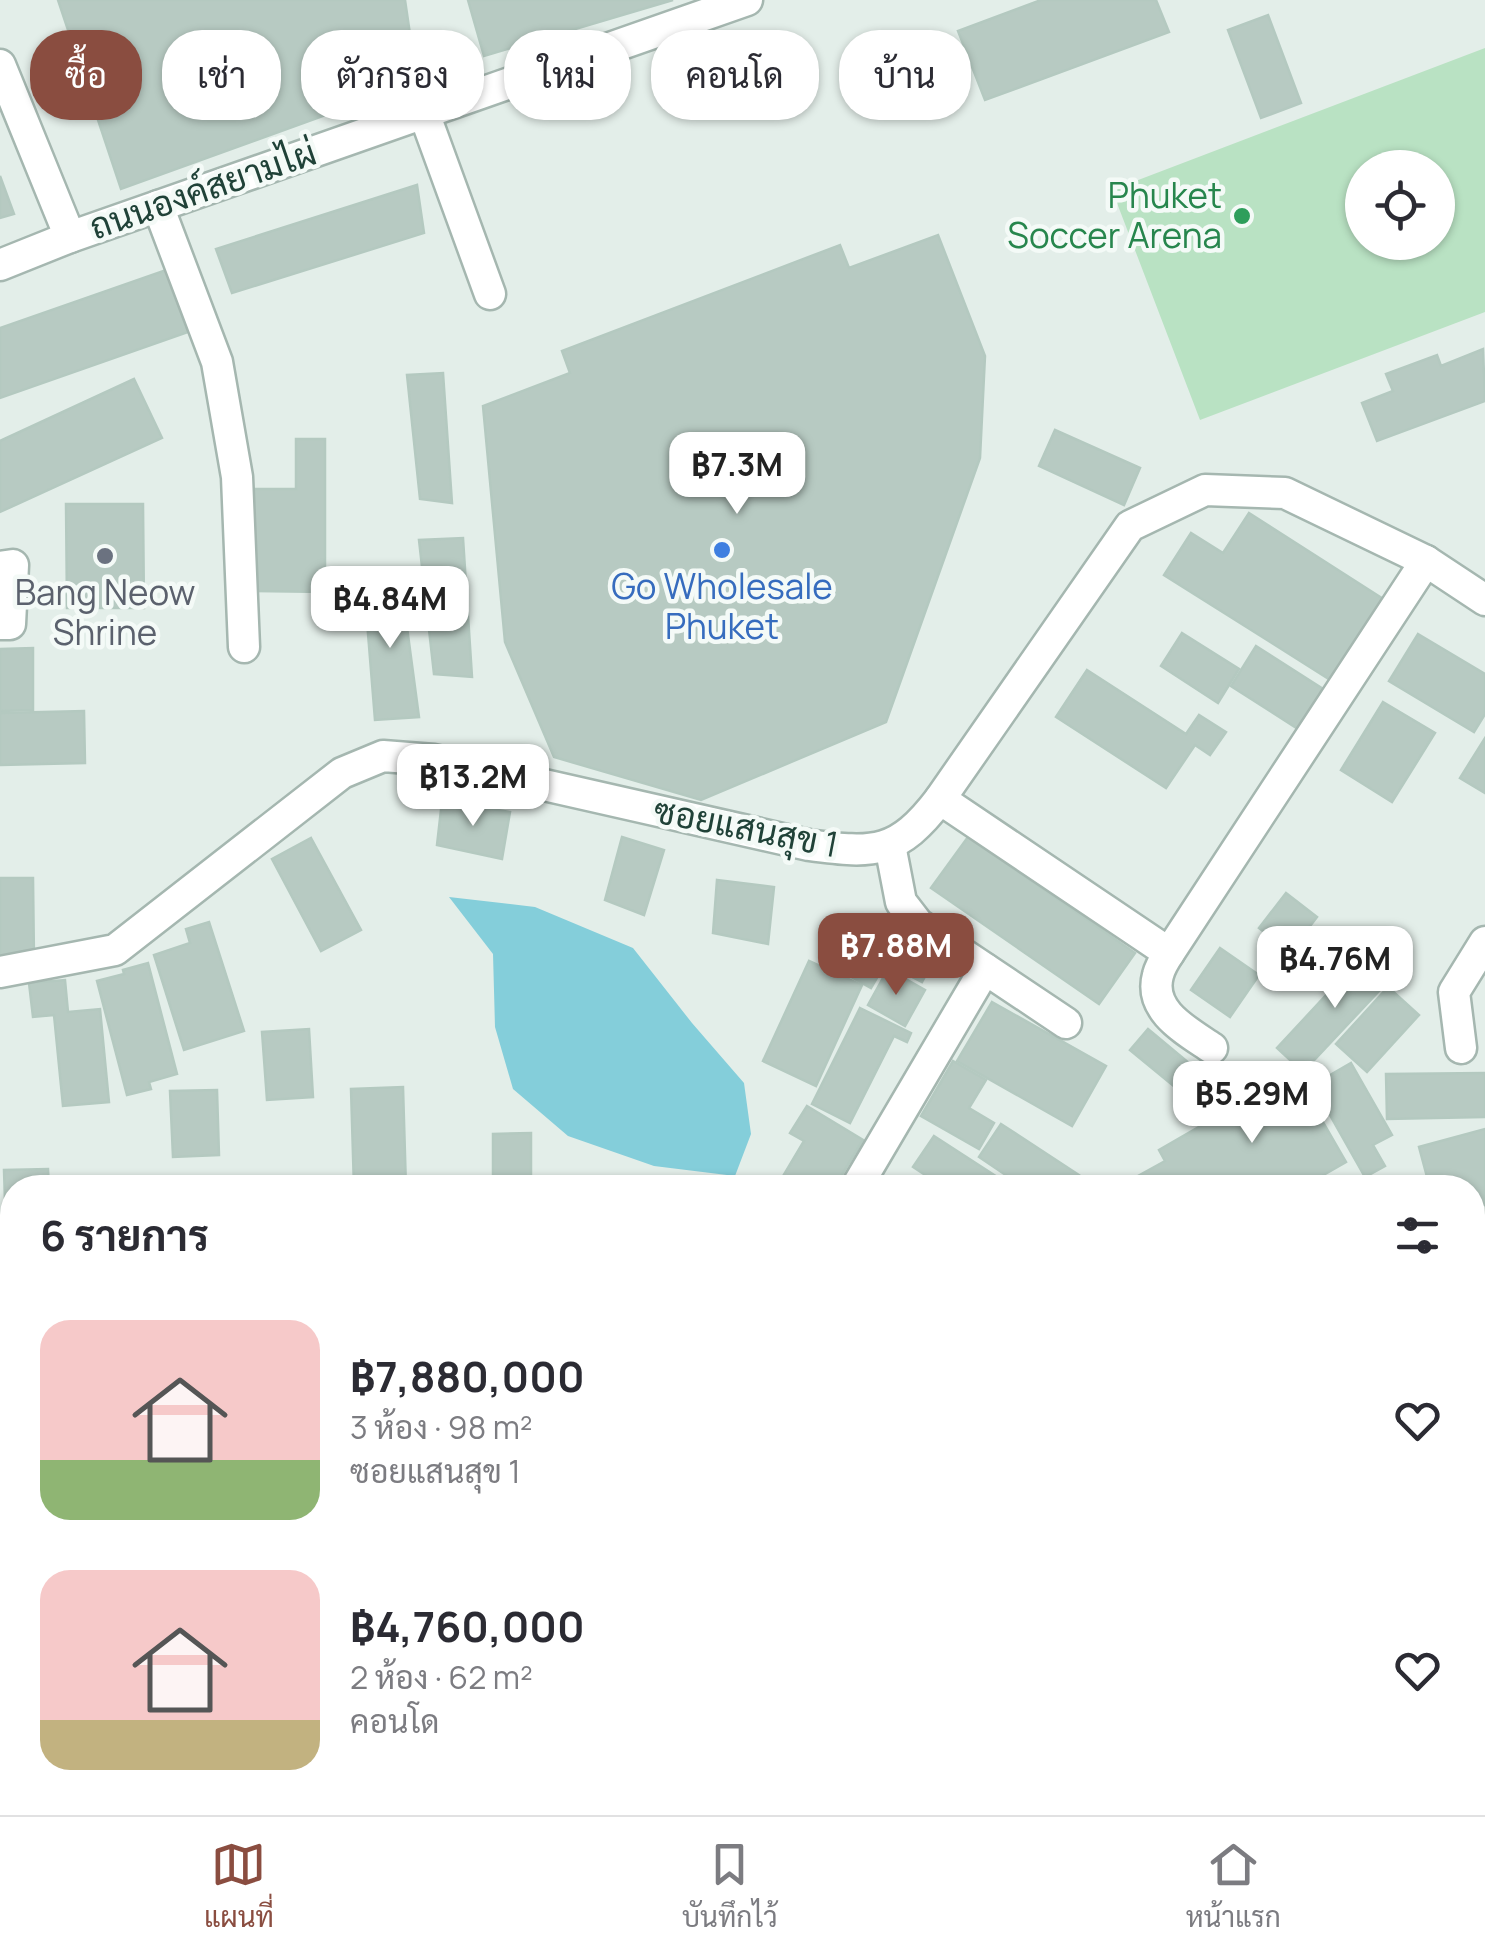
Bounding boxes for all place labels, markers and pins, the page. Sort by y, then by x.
place label: Phuket Soccer Arena [1007,171,1222,259]
marker: Phuket Soccer Arena [1231,205,1253,227]
pin: ฿7.3M [667,432,807,517]
marker: Go Wholesale Phuket [711,539,733,561]
marker: Bang Neow Shrine [94,545,116,567]
place label: Go Wholesale Phuket [611,562,833,650]
pin: ฿4.84M [309,566,471,651]
place label: Bang Neow Shrine [15,568,195,656]
pin: ฿13.2M [392,744,554,829]
pin: ฿7.88M [815,913,977,998]
pin: ฿4.76M [1254,926,1416,1011]
pin: ฿5.29M [1171,1061,1333,1146]

